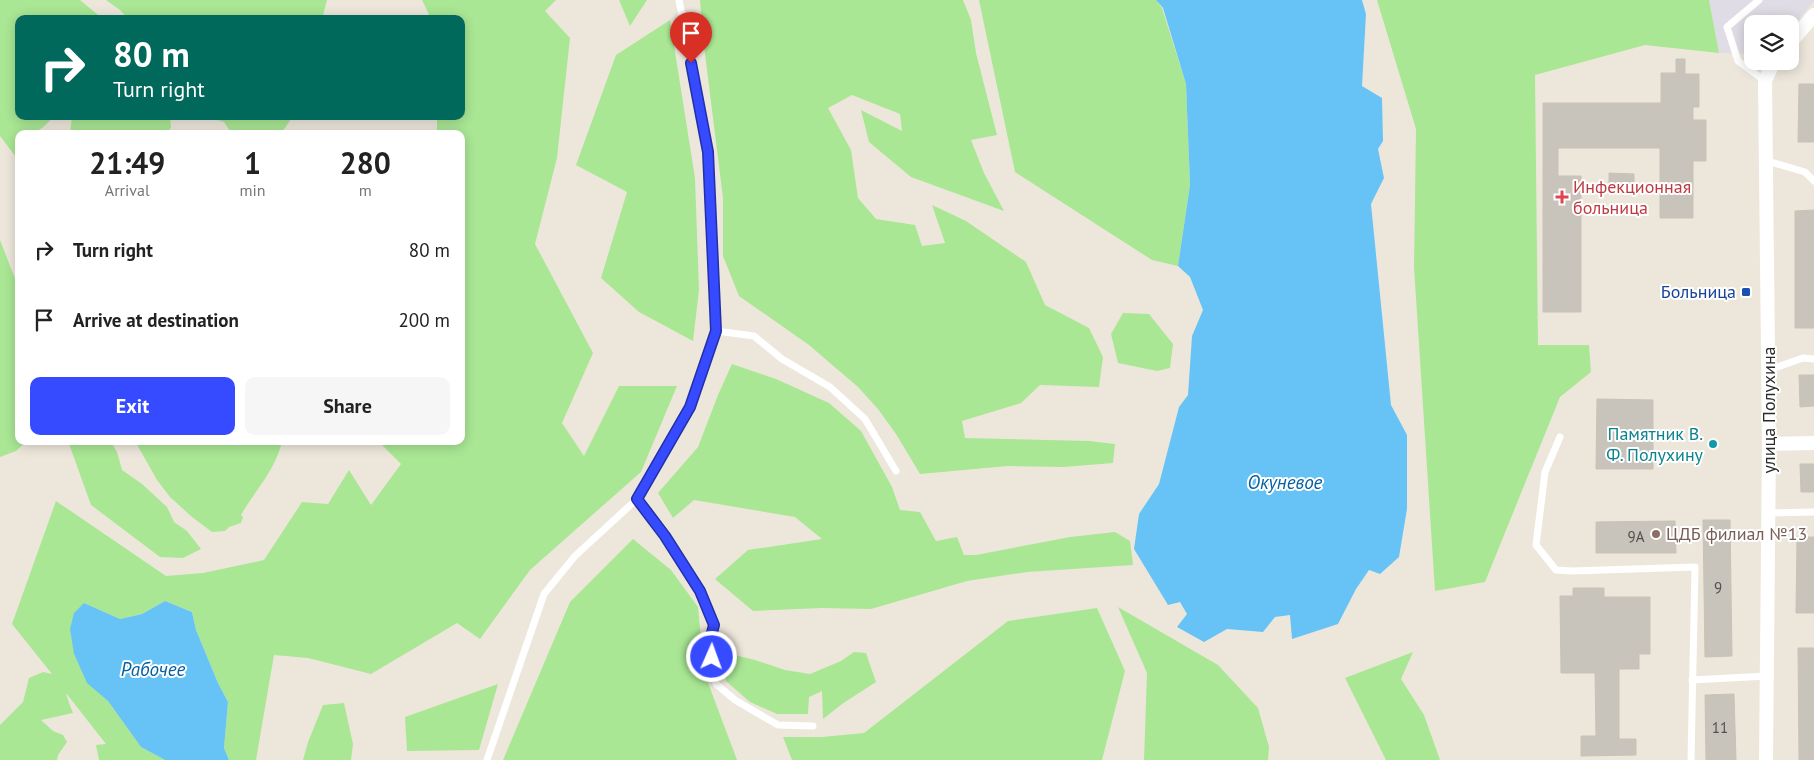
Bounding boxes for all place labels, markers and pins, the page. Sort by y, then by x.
pin [670,12,712,63]
place label: Инфекционная больница [1573,175,1691,219]
marker: Инфекционная больница [1555,190,1569,204]
place label: Больница [1661,280,1736,303]
marker: Больница [1740,286,1752,298]
place label: Памятник В. Ф. Полухину [1606,422,1704,466]
marker: Памятник В. Ф. Полухину [1707,438,1719,450]
place label: ЦДБ филиал №13 [1666,522,1807,545]
marker: ЦДБ филиал №13 [1650,528,1662,540]

